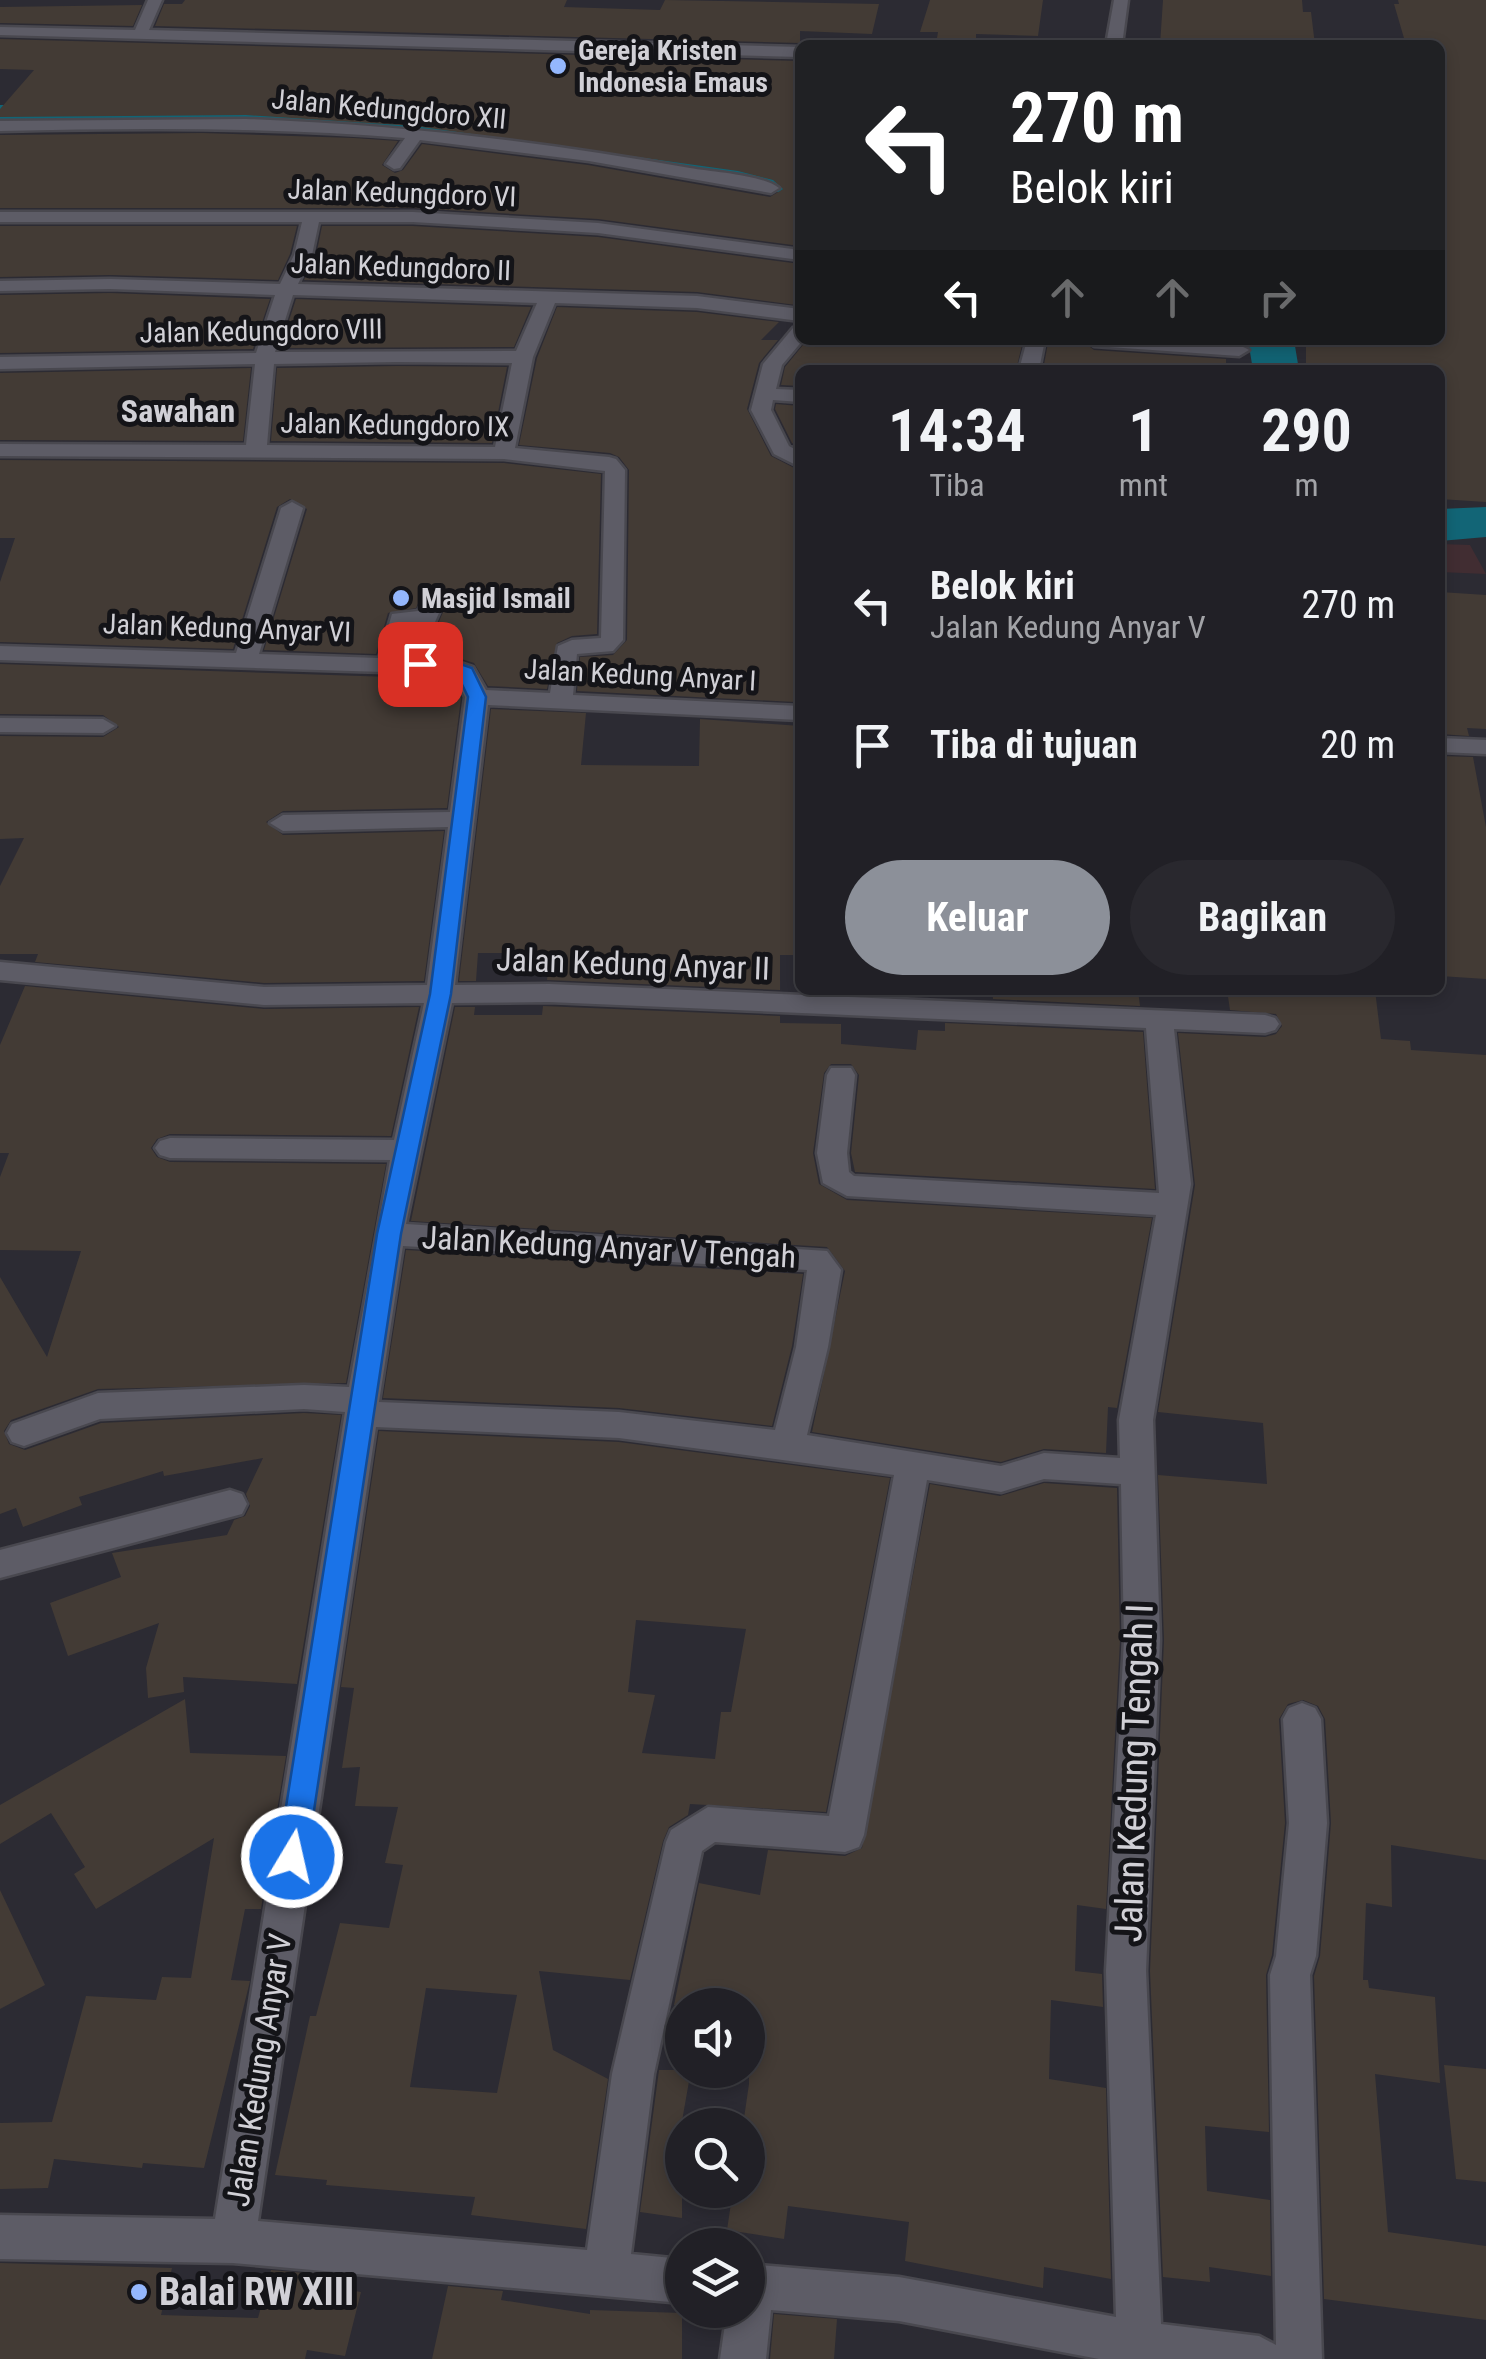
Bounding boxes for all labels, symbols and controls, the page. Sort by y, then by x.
place label: Gereja Kristen Indonesia Emaus [578,34,768,99]
marker: Gereja Kristen Indonesia Emaus [547,55,569,77]
text: 270 m [1010,77,1184,159]
icon: left [845,80,975,210]
street label: Jalan Kedungdoro XII [270,82,508,136]
text: Belok kiri [1010,161,1174,214]
street label: Jalan Kedungdoro VI [287,173,517,213]
street label: Jalan Kedungdoro II [290,247,512,287]
icon: left [935,270,990,325]
icon: ahead [1040,270,1095,325]
icon: ahead [1145,270,1200,325]
icon: right [1250,270,1305,325]
street label: Jalan Kedungdoro VIII [139,312,383,350]
district label: Sawahan [121,392,235,430]
text: 14:34 [888,395,1026,466]
text: 1 [1128,395,1159,466]
text: 290 [1261,395,1352,466]
street label: Jalan Kedungdoro IX [280,407,510,443]
text: Tiba [929,466,984,504]
text: mnt [1119,466,1168,504]
text: m [1294,466,1318,504]
text: Belok kiri [930,564,1075,608]
icon: left [845,578,900,633]
place label: Masjid Ismail [421,582,571,615]
text: 270 m [1301,583,1395,627]
marker: Masjid Ismail [390,587,412,609]
street label: Jalan Kedung Anyar VI [102,607,352,649]
text: Jalan Kedung Anyar V [930,608,1206,646]
pin [378,622,463,707]
icon: arrive [393,637,448,692]
street label: Jalan Kedung Anyar I [523,652,757,698]
icon: arrive [845,718,900,773]
text: Tiba di tujuan [930,723,1138,767]
text: 20 m [1320,723,1395,767]
button: Keluar [845,860,1110,975]
button: Bagikan [1130,860,1395,975]
street label: Jalan Kedung Anyar II [496,940,770,988]
street label: Jalan Kedung Anyar V Tengah [421,1218,797,1276]
street label: Jalan Kedung Tengah I [1106,1603,1162,1943]
position arrow [240,1805,344,1909]
street label: Jalan Kedung Anyar V [219,1931,299,2209]
map controls [665,1988,765,2328]
button: sound [665,1988,765,2088]
button: search [665,2108,765,2208]
button: layers [665,2228,765,2328]
place label: Balai RW XIII [159,2270,354,2314]
marker: Balai RW XIII [128,2281,150,2303]

